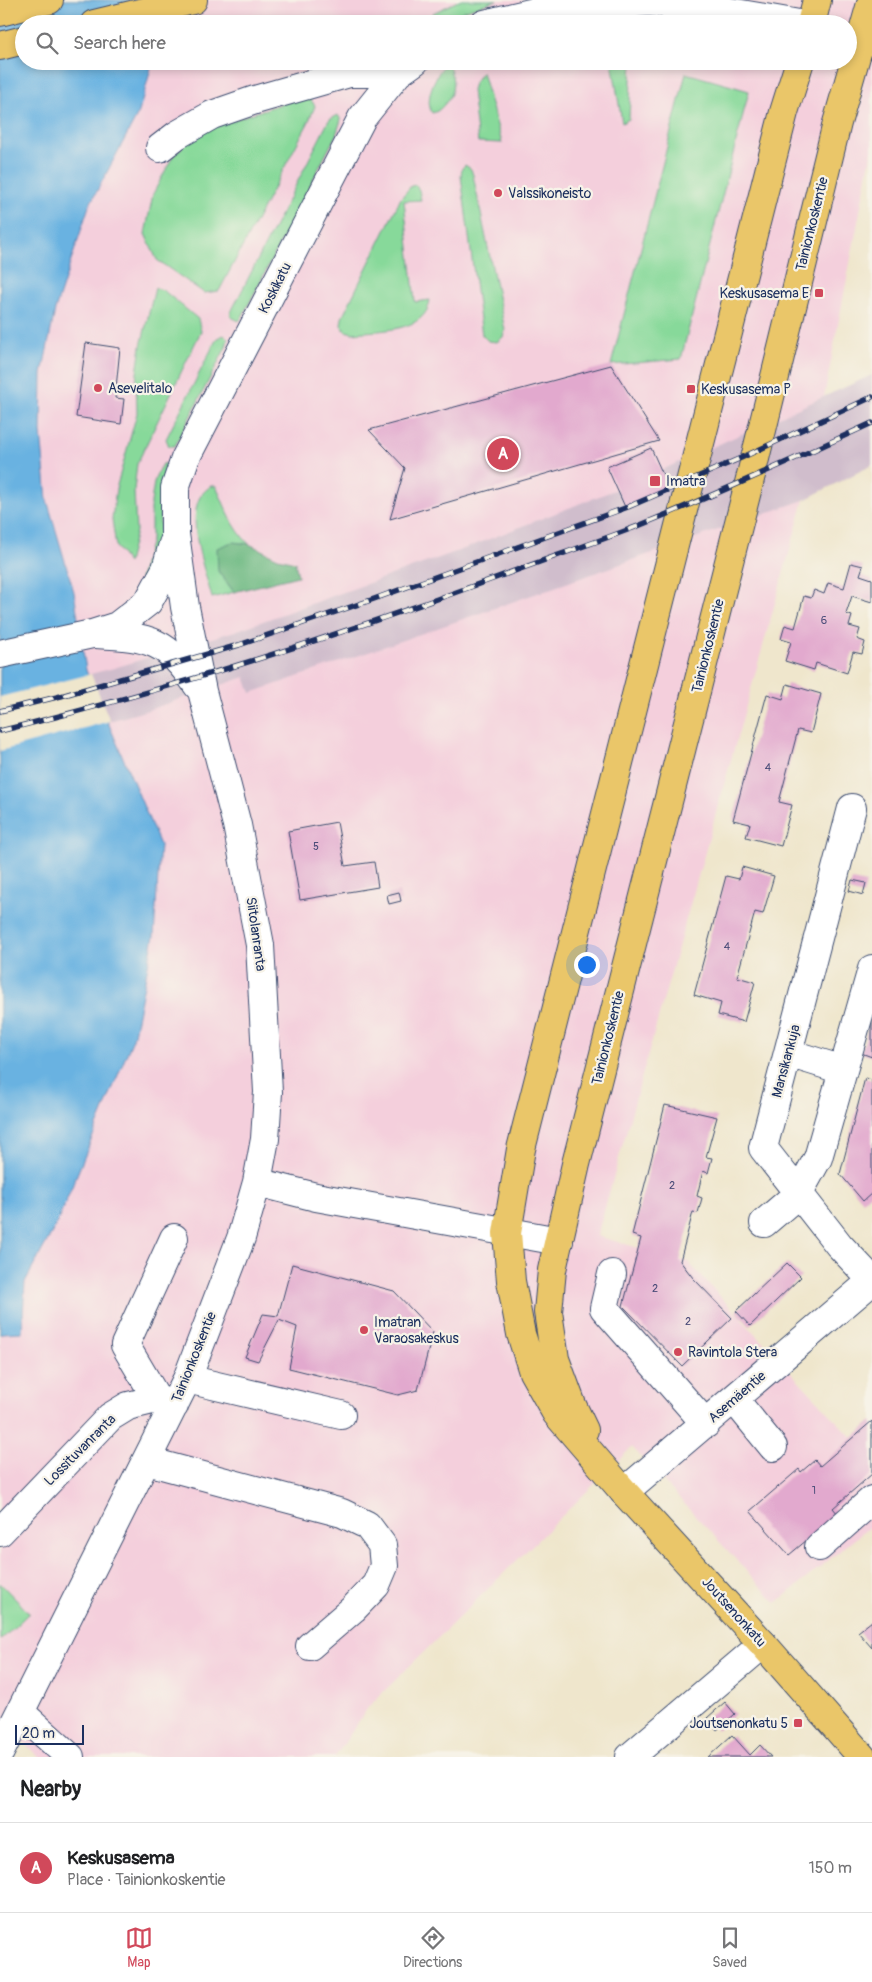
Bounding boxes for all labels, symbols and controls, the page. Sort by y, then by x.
search box [15,15,857,70]
icon: search [33,29,61,57]
text: Search here [73,31,166,55]
street label: Tainionkoskentie [792,175,832,273]
place label: Valssikoneisto [508,185,592,202]
marker: Valssikoneisto [492,187,504,199]
street label: Koskikatu [255,260,295,316]
place label: Keskusasema E [719,285,809,302]
marker: Keskusasema E [813,287,825,299]
place label: Asevelitalo [108,380,173,397]
place label: Keskusasema P [701,381,791,398]
marker: Asevelitalo [92,382,104,394]
marker: Keskusasema P [685,383,697,395]
pin: A [487,435,519,473]
place label: Imatra [666,473,706,490]
marker: Imatra [648,474,662,488]
street label: Tainionkoskentie [688,597,728,695]
house number: 6 [821,614,827,627]
house number: 4 [765,761,772,774]
house number: 5 [313,840,319,853]
street label: Siitolanranta [242,896,270,972]
house number: 4 [724,940,731,953]
your location [574,952,600,978]
street label: Tainionkoskentie [588,989,628,1087]
street label: Mansikankuja [768,1023,804,1099]
house number: 2 [669,1179,675,1192]
house number: 2 [652,1282,658,1295]
street label: Tainionkoskentie [168,1309,220,1405]
place label: Imatran Varaosakeskus [374,1314,460,1347]
house number: 2 [685,1315,691,1328]
marker: Imatran Varaosakeskus [358,1324,370,1336]
place label: Ravintola Stera [688,1344,777,1361]
marker: Ravintola Stera [672,1346,684,1358]
street label: Asemäentie [705,1367,769,1427]
street label: Lossituvanranta [41,1411,119,1489]
house number: 1 [812,1484,816,1497]
street label: Joutsenonkatu [698,1574,770,1650]
place label: Joutsenonkatu 5 [689,1715,788,1732]
marker: Joutsenonkatu 5 [792,1717,804,1729]
scale bar [15,1722,84,1745]
text: 20 m [22,1725,55,1742]
text: Nearby [20,1776,81,1803]
text: Keskusasema [67,1846,175,1870]
text: A [31,1858,41,1878]
text: 150 m [808,1858,852,1878]
text: Place · Tainionkoskentie [67,1870,225,1890]
tab: Map [125,1924,153,1971]
tab: Directions [403,1924,462,1971]
tab: Saved [712,1924,747,1971]

